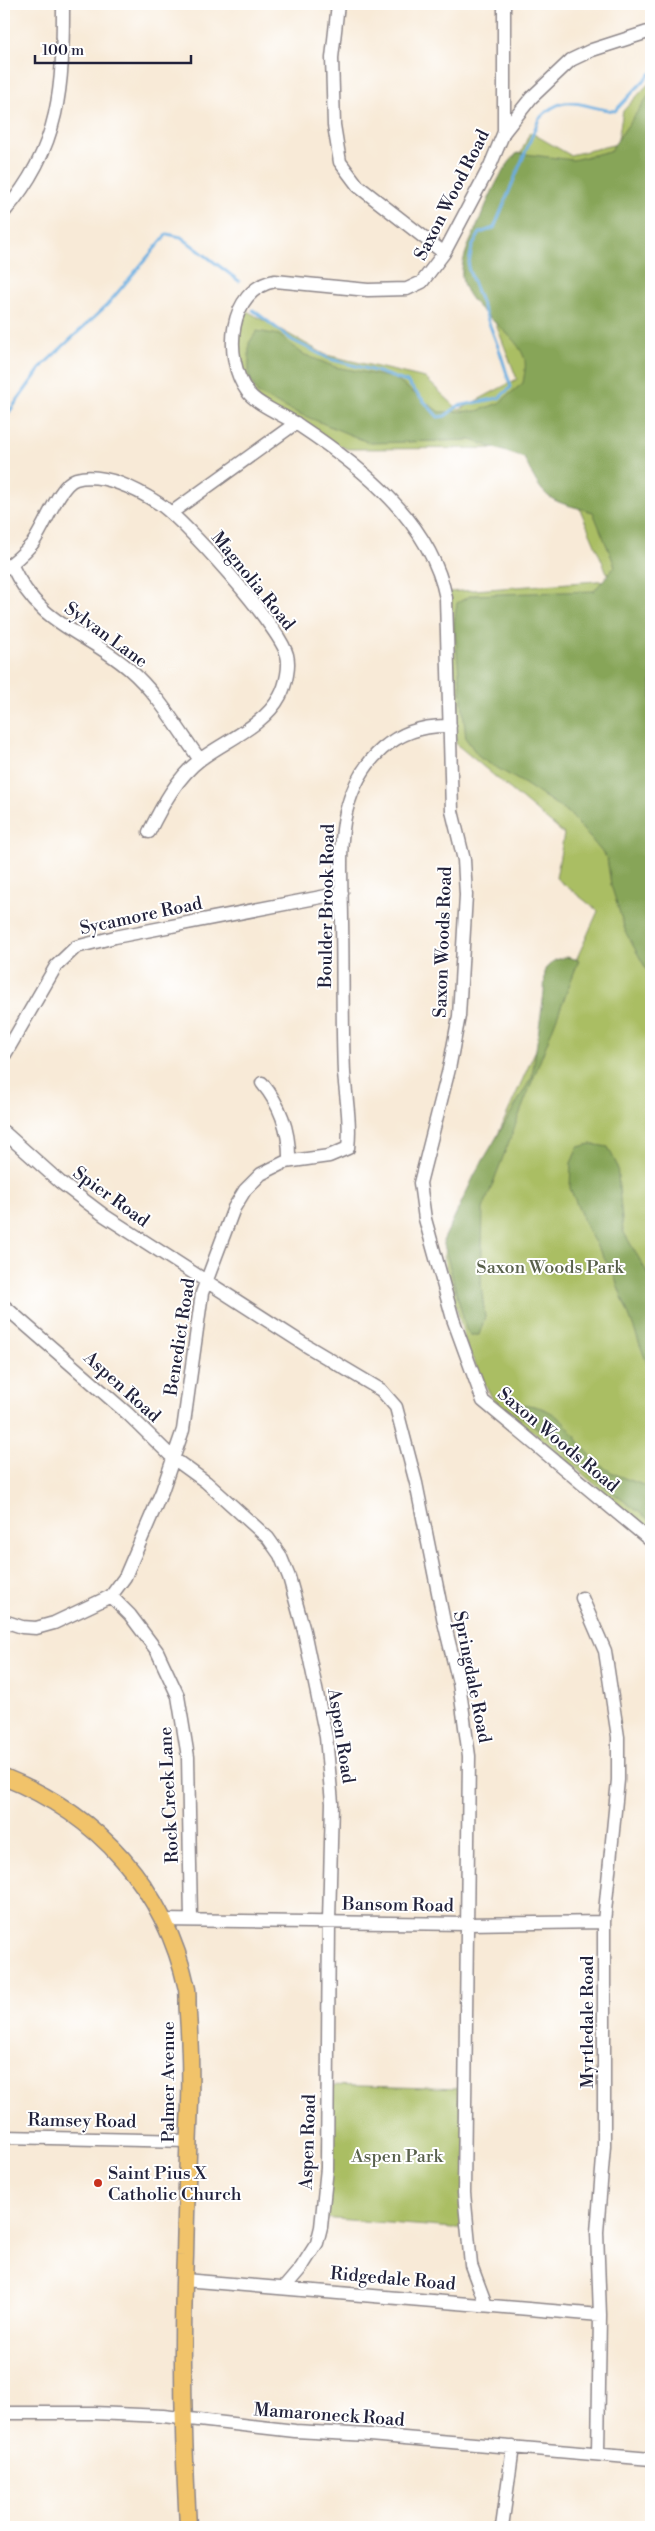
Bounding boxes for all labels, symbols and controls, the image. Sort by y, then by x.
scale bar [35,32,191,64]
text: 100 m [42,41,84,60]
street label: Saxon Wood Road [409,125,495,264]
street label: Magnolia Road [206,527,301,636]
street label: Sylvan Lane [60,597,152,673]
street label: Boulder Brook Road [314,823,340,989]
street label: Saxon Woods Road [429,865,457,1018]
street label: Sycamore Road [78,892,205,940]
street label: Spier Road [68,1162,154,1233]
park label: Saxon Woods Park [476,1256,625,1279]
street label: Benedict Road [159,1276,201,1398]
street label: Aspen Road [78,1346,166,1428]
street label: Saxon Woods Road [493,1382,624,1498]
street label: Springdale Road [448,1609,496,1746]
street label: Aspen Road [322,1686,360,1786]
street label: Rock Creek Lane [154,1726,184,1864]
street label: Bansom Road [341,1893,455,1917]
street label: Myrtledale Road [576,1955,599,2089]
street label: Palmer Avenue [157,2021,180,2143]
street label: Aspen Road [295,2093,321,2191]
street label: Ramsey Road [27,2109,137,2133]
park label: Aspen Park [350,2145,444,2168]
place label: Saint Pius X Catholic Church [108,2162,242,2206]
marker: Saint Pius X Catholic Church [92,2177,104,2189]
street label: Ridgedale Road [329,2262,458,2296]
street label: Mamaroneck Road [253,2398,406,2432]

